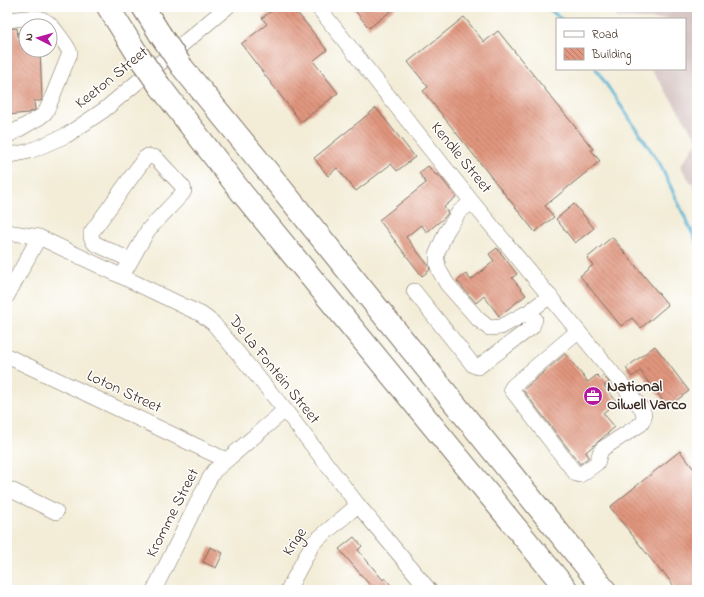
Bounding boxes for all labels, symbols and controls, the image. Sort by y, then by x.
north arrow [18,18,58,58]
legend [556,18,686,70]
text: Road [592,26,618,44]
text: N [21,33,37,42]
street label: Keeton Street [70,41,154,115]
text: Building [591,46,631,65]
street label: Kendle Street [425,117,498,199]
street label: De La Fontein Street [222,310,326,430]
street label: Loton Street [83,364,166,420]
place label: National Oilwell Varco [607,375,687,417]
office icon: National Oilwell Varco [582,385,604,407]
street label: Kromme Street [140,464,206,562]
street label: Krige [277,522,314,561]

